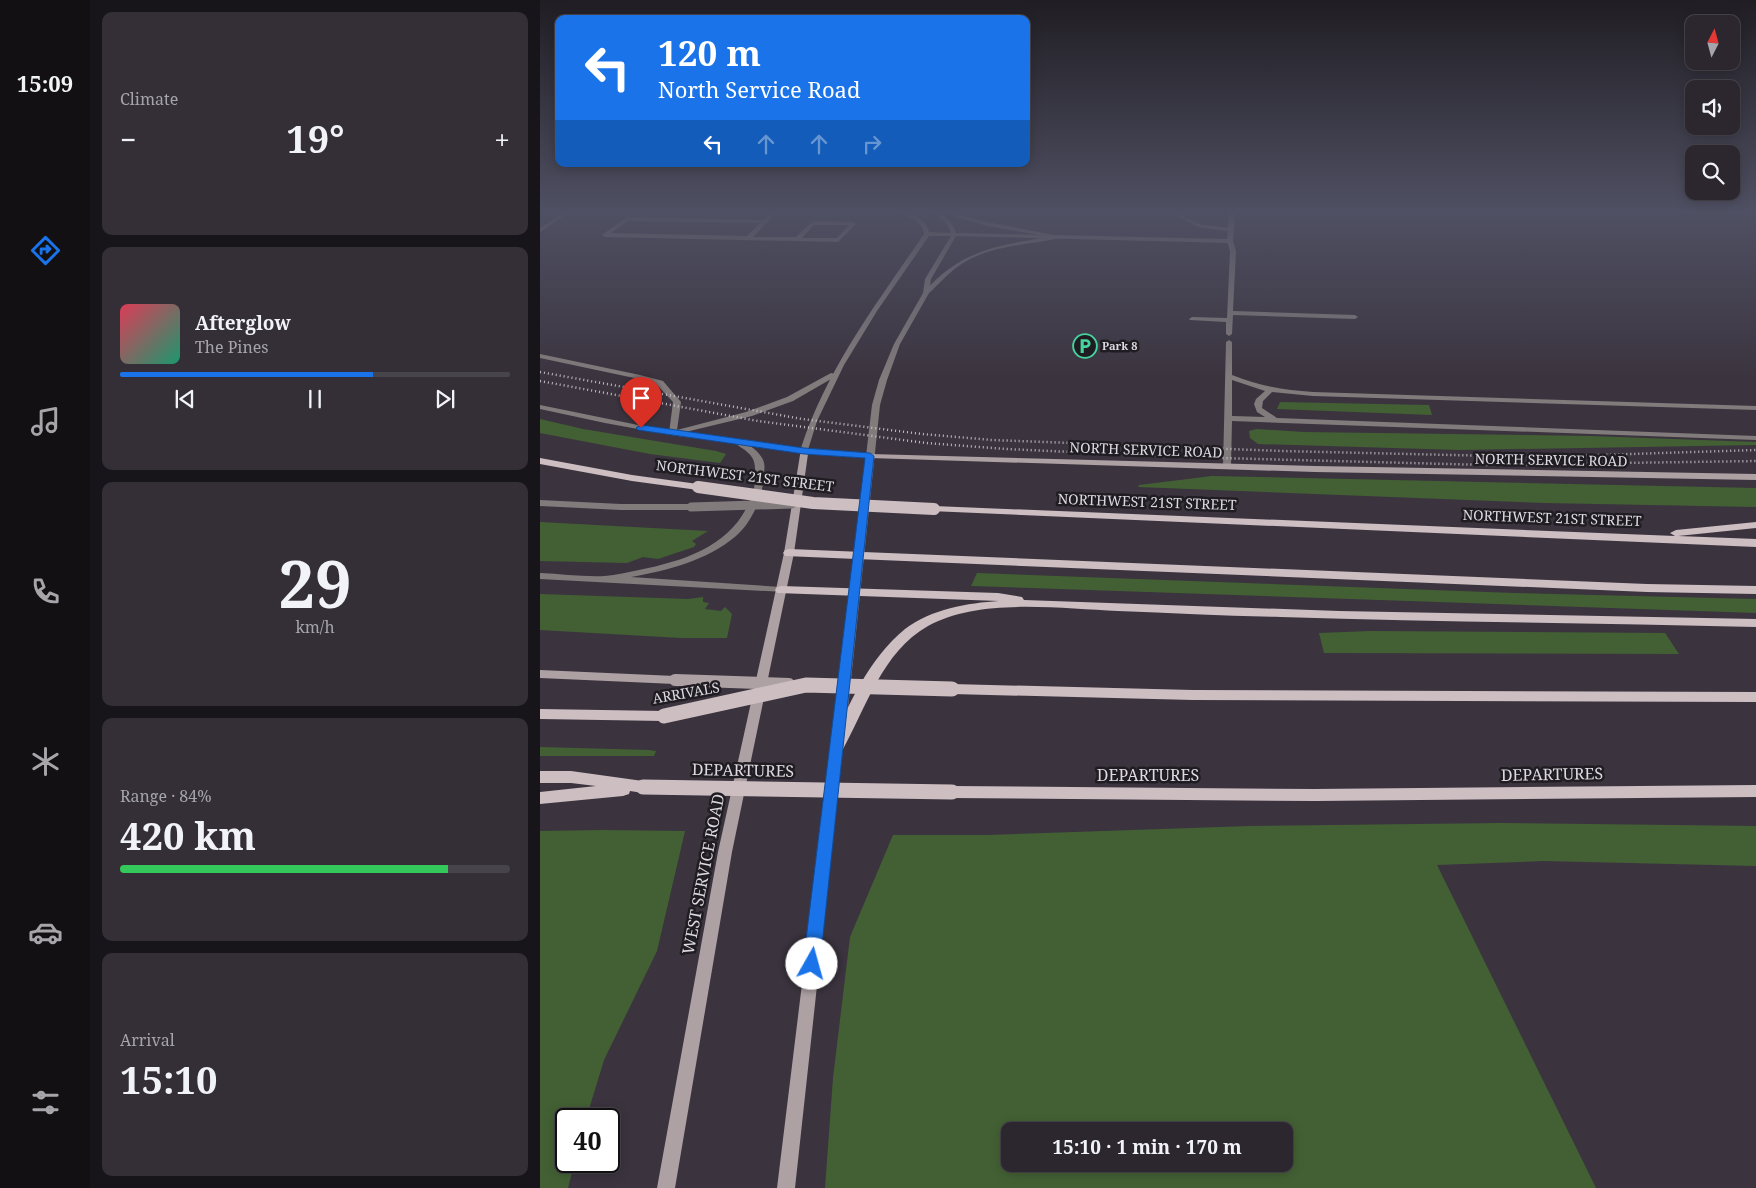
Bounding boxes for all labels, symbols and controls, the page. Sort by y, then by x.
north arrow [1685,15,1740,70]
map controls [1685,15,1740,200]
text: 120 m [658,29,761,76]
icon: left [575,35,640,100]
text: 15:09 [17,68,73,98]
text: North Service Road [658,74,861,104]
button: sound [1685,80,1740,135]
text: Climate [120,88,178,110]
text: 19° [286,112,344,164]
text: − [120,120,136,158]
text: + [494,120,510,158]
icon: left [699,130,727,158]
icon: ahead [752,130,780,158]
icon: ahead [805,130,833,158]
icon: right [858,130,886,158]
button: search [1685,145,1740,200]
icon: directions [28,233,63,268]
text: Afterglow [195,310,291,336]
parking icon: Park 8 [1072,333,1098,359]
text: The Pines [195,336,269,358]
place label: Park 8 [1102,338,1137,353]
pin [620,377,662,428]
icon: arrive [627,384,655,412]
icon: previous [171,385,199,413]
icon: pause [301,385,329,413]
icon: next [431,385,459,413]
icon: music [28,404,63,439]
street label: NORTH SERVICE ROAD [1069,437,1223,462]
street label: NORTH SERVICE ROAD [1474,449,1628,470]
street label: NORTHWEST 21ST STREET [655,455,835,496]
street label: NORTHWEST 21ST STREET [1057,489,1237,514]
street label: NORTHWEST 21ST STREET [1462,505,1642,530]
text: 29 [278,539,352,627]
icon: phone [28,574,63,609]
text: km/h [295,616,335,638]
street label: ARRIVALS [651,677,721,708]
icon: climate [28,744,63,779]
street label: DEPARTURES [692,758,794,782]
street label: DEPARTURES [1501,762,1603,786]
street label: DEPARTURES [1097,764,1199,786]
text: Range · 84% [120,785,212,807]
street label: WEST SERVICE ROAD [677,792,729,956]
text: 420 km [120,809,256,861]
icon: car [28,915,63,950]
position arrow [785,937,837,989]
text: Arrival [120,1029,175,1051]
text: 15:10 [120,1053,217,1105]
icon: filters [28,1085,63,1120]
speed limit sign: 40 [555,1108,620,1173]
text: 15:10 · 1 min · 170 m [1052,1134,1242,1160]

